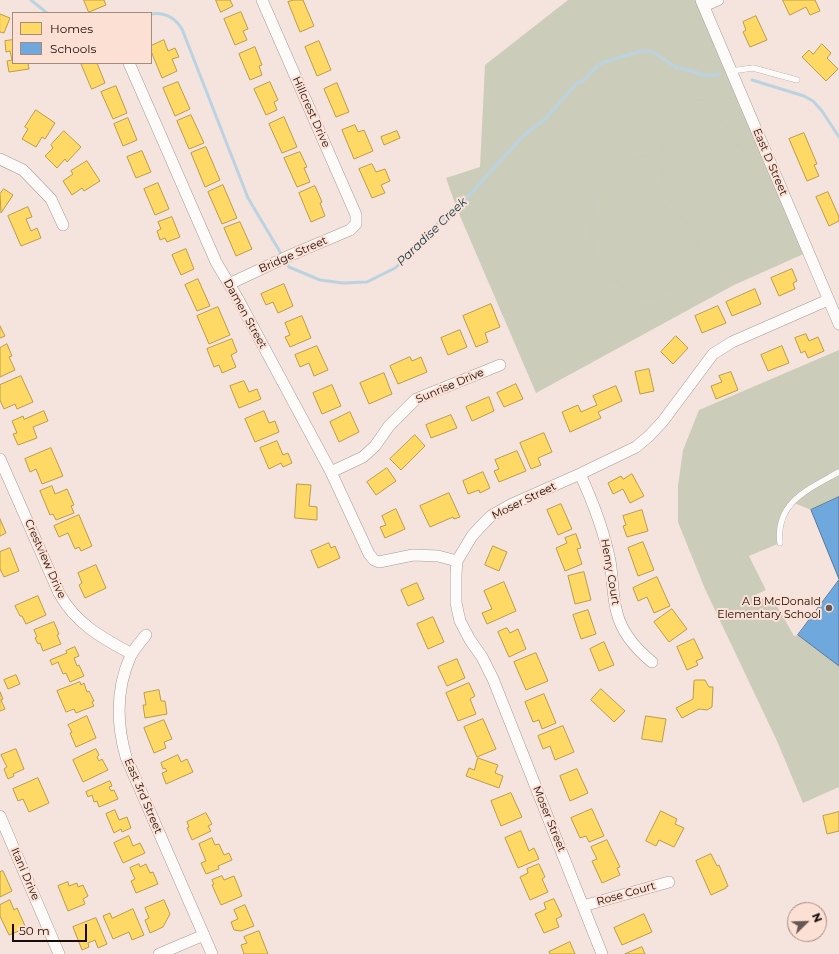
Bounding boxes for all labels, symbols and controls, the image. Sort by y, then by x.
legend [12,12,152,64]
text: Homes [50,21,93,36]
text: Schools [50,41,96,56]
street label: Hillcrest Drive [289,74,333,150]
street label: East D Street [750,126,790,198]
water label: Paradise Creek [394,195,470,269]
street label: Bridge Street [257,234,329,276]
street label: Damen Street [220,277,270,351]
street label: Sunrise Drive [414,366,486,406]
street label: Moser Street [490,480,558,522]
street label: Crestview Drive [22,517,68,601]
street label: Henry Court [598,538,622,606]
place label: A B McDonald Elementary School [717,595,821,621]
marker: A B McDonald Elementary School [824,603,834,613]
street label: East 3rd Street [121,756,165,836]
street label: Moser Street [530,784,568,854]
street label: Itani Drive [8,846,42,902]
street label: Rose Court [595,879,657,909]
north arrow [787,902,827,942]
text: N [809,911,825,925]
scale bar [14,916,89,942]
text: 50 m [19,923,50,938]

